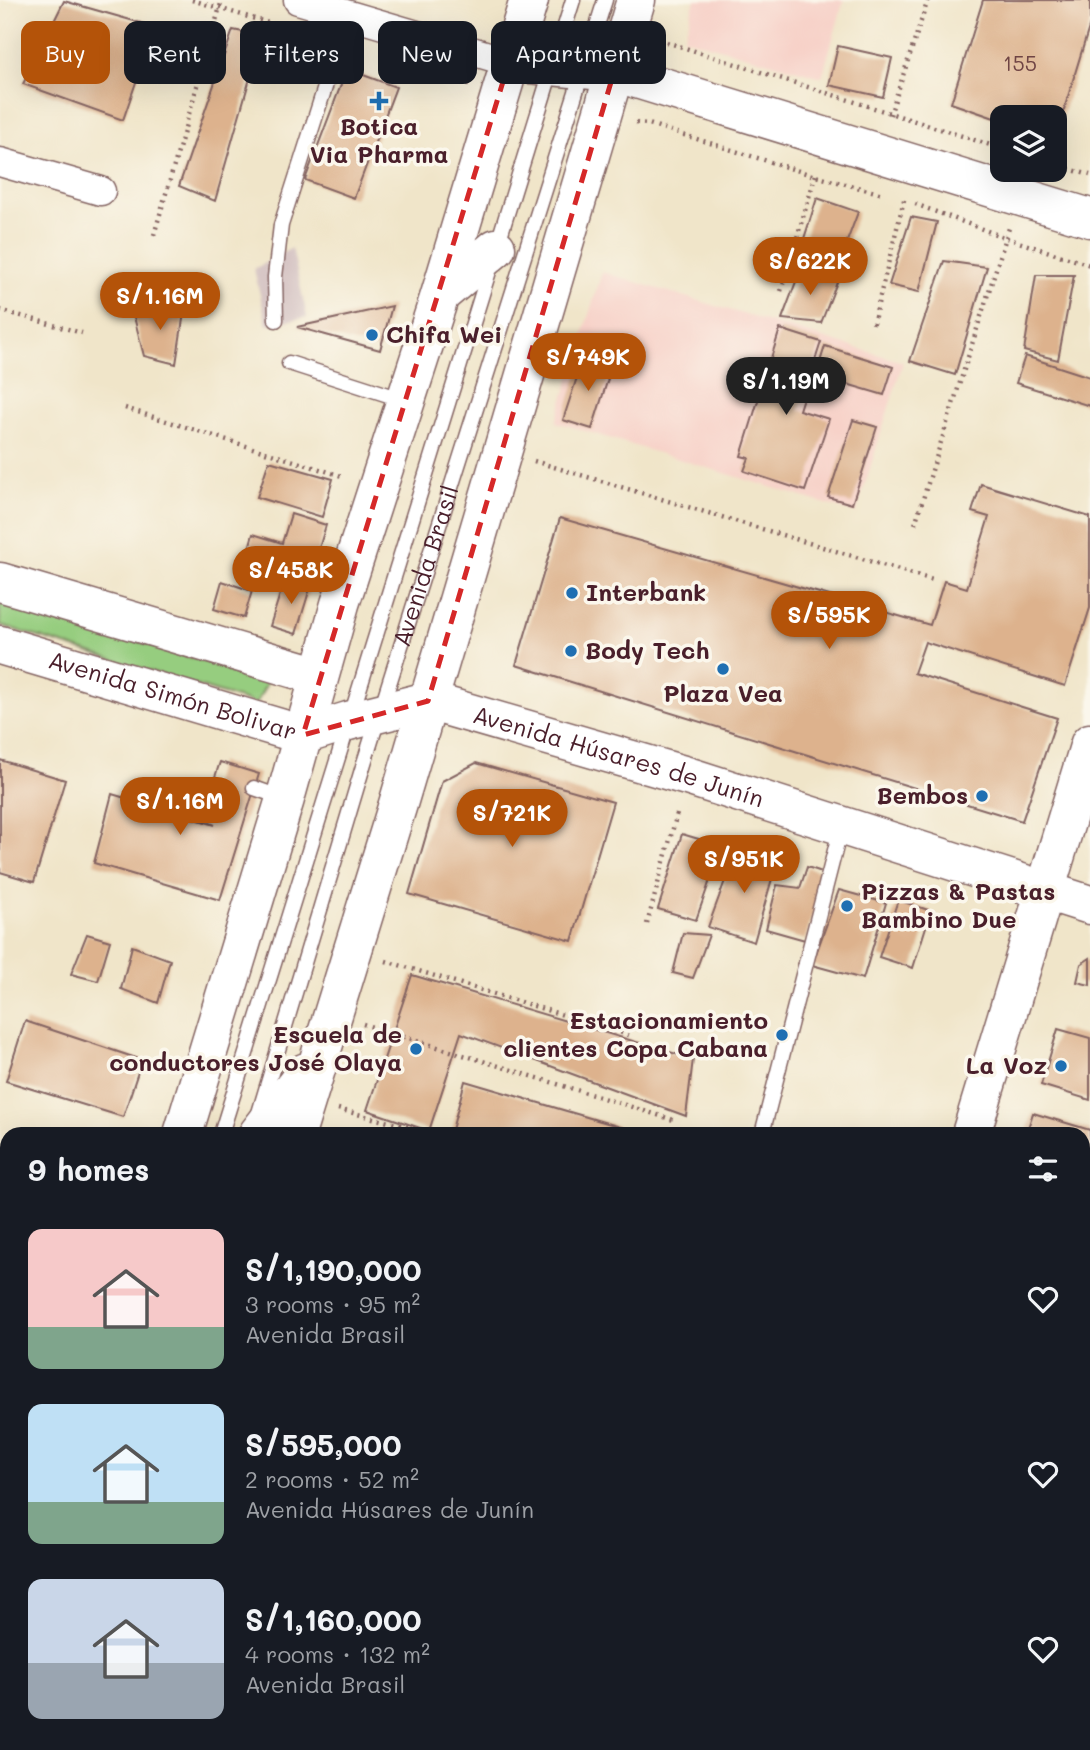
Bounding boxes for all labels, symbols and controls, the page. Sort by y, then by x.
chip: Buy [21,21,110,84]
chip: Rent [124,21,226,84]
chip: Filters [240,21,364,84]
chip: New [378,21,477,84]
chip: Apartment [491,21,666,84]
house number: 155 [1003,49,1037,76]
marker: Botica Via Pharma [371,93,387,109]
map controls [990,105,1067,182]
button: layers [990,105,1067,182]
place label: Botica Via Pharma [310,110,448,169]
pin: S/622K [753,238,867,297]
text: S/622K [769,245,851,275]
pin: S/1.16M [95,272,225,332]
text: S/1.16M [116,280,204,310]
place label: Chifa Wei [386,318,502,349]
marker: Chifa Wei [364,327,380,343]
pin: S/749K [531,334,645,393]
text: S/749K [546,341,630,371]
pin: S/1.19M [721,358,851,417]
text: S/1.19M [742,365,830,395]
street label: Avenida Brasil [385,481,465,650]
pin: S/458K [234,546,348,606]
text: S/458K [248,554,334,584]
place label: Interbank [586,576,706,607]
marker: Interbank [564,585,580,601]
pin: S/595K [772,592,886,651]
text: S/595K [787,599,871,629]
place label: Body Tech [585,634,709,665]
street label: Avenida Simón Bolivar [45,643,301,746]
marker: Body Tech [563,643,579,659]
marker: Plaza Vea [715,661,731,677]
place label: Plaza Vea [663,677,783,708]
street label: Avenida Húsares de Junín [470,698,768,814]
pin: S/1.16M [115,778,245,837]
place label: Bembos [877,779,968,810]
text: S/1.16M [136,785,224,815]
marker: Bembos [974,788,990,804]
pin: S/721K [455,790,569,849]
text: S/721K [473,797,551,827]
pin: S/951K [687,836,801,895]
text: S/951K [704,843,784,873]
place label: Pizzas & Pastas Bambino Due [861,875,1055,934]
marker: Pizzas & Pastas Bambino Due [839,898,855,914]
place label: Estacionamiento clientes Copa Cabana [503,1004,768,1063]
place label: Escuela de conductores José Olaya [109,1018,402,1077]
marker: Estacionamiento clientes Copa Cabana [774,1027,790,1043]
marker: Escuela de conductores José Olaya [408,1041,424,1057]
place label: La Voz [966,1049,1047,1080]
marker: La Voz [1053,1058,1069,1074]
text: 9 homes [28,1149,149,1189]
icon: filters [1024,1150,1062,1188]
text: S/1,190,000 [245,1249,422,1289]
icon: home [84,1257,168,1341]
icon: heart [1024,1280,1062,1318]
text: 3 rooms · 95 m² [245,1289,420,1319]
text: Avenida Brasil [245,1319,405,1349]
text: S/595,000 [245,1424,401,1464]
icon: home [84,1432,168,1516]
icon: heart [1024,1455,1062,1493]
text: 2 rooms · 52 m² [245,1464,419,1494]
text: Avenida Húsares de Junín [245,1494,534,1524]
text: S/1,160,000 [245,1599,422,1639]
icon: home [84,1607,168,1691]
icon: heart [1024,1630,1062,1668]
text: 4 rooms · 132 m² [245,1639,430,1669]
text: Avenida Brasil [245,1669,405,1699]

